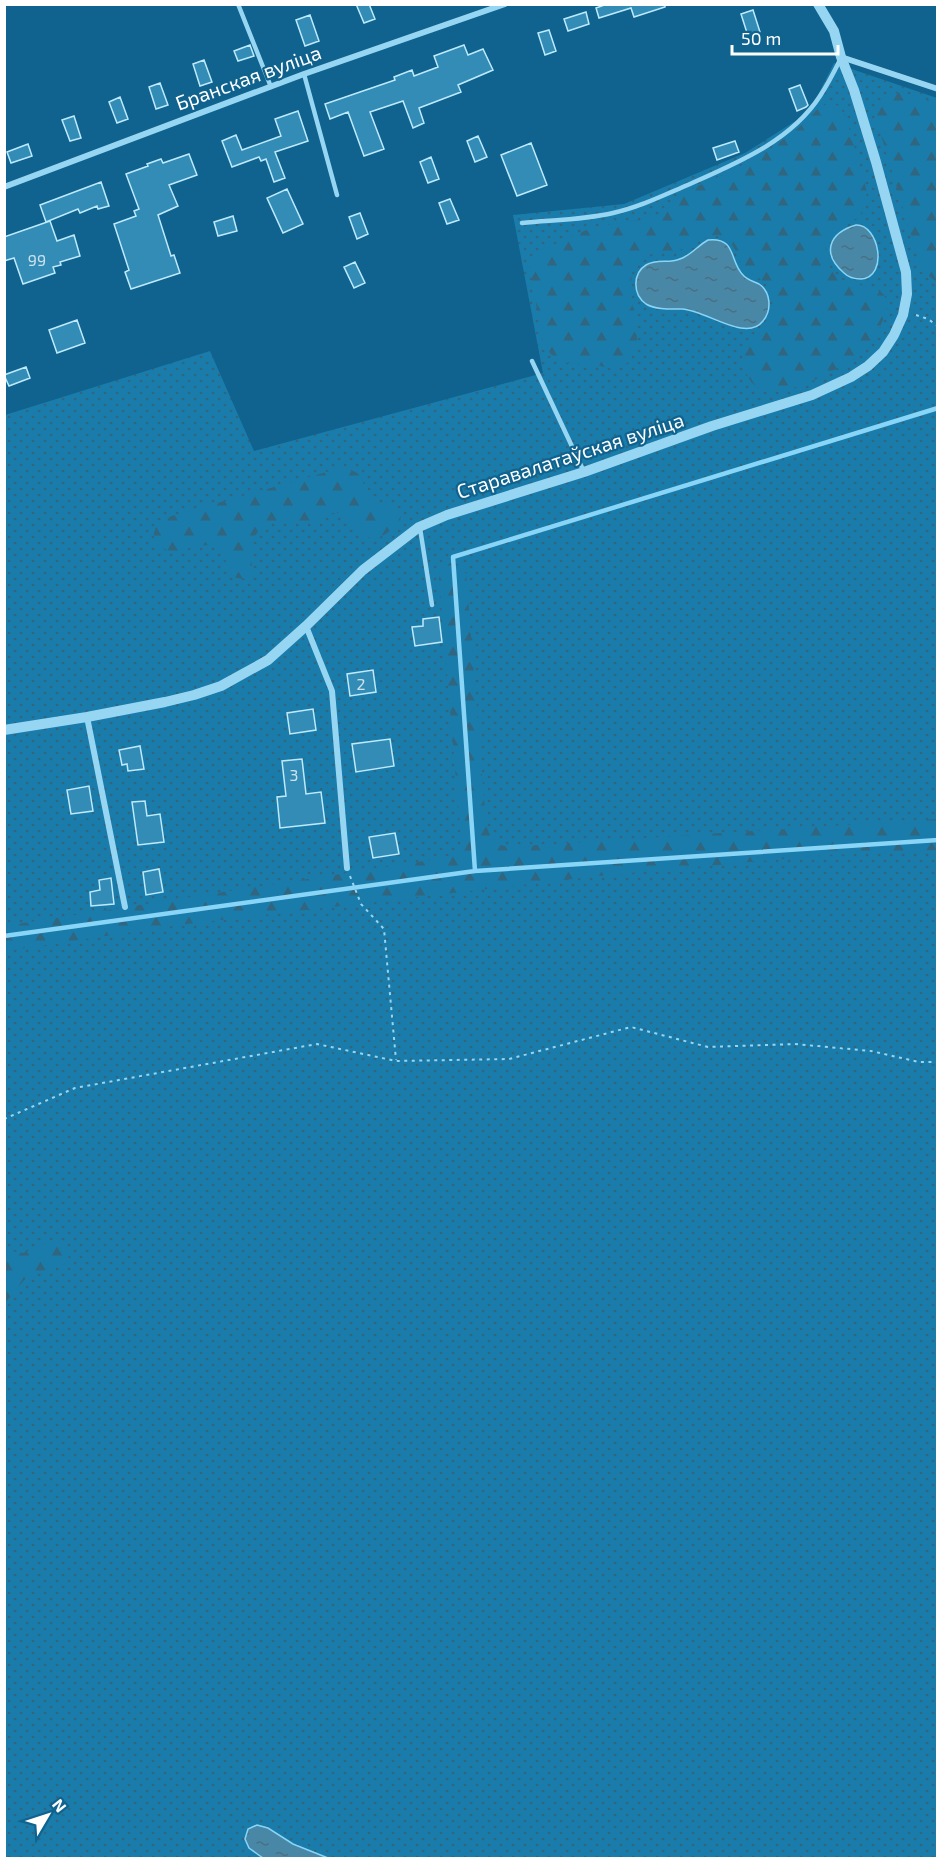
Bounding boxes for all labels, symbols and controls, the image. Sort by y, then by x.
scale bar [732,18,838,56]
text: 50 m [741,27,781,49]
street label: Бранская вуліца [172,40,324,115]
house number: 99 [28,250,46,269]
street label: Старавалатаўская вуліца [453,407,687,504]
house number: 2 [357,674,366,693]
house number: 3 [290,765,298,784]
north arrow [18,1785,78,1845]
text: N [49,1795,71,1816]

